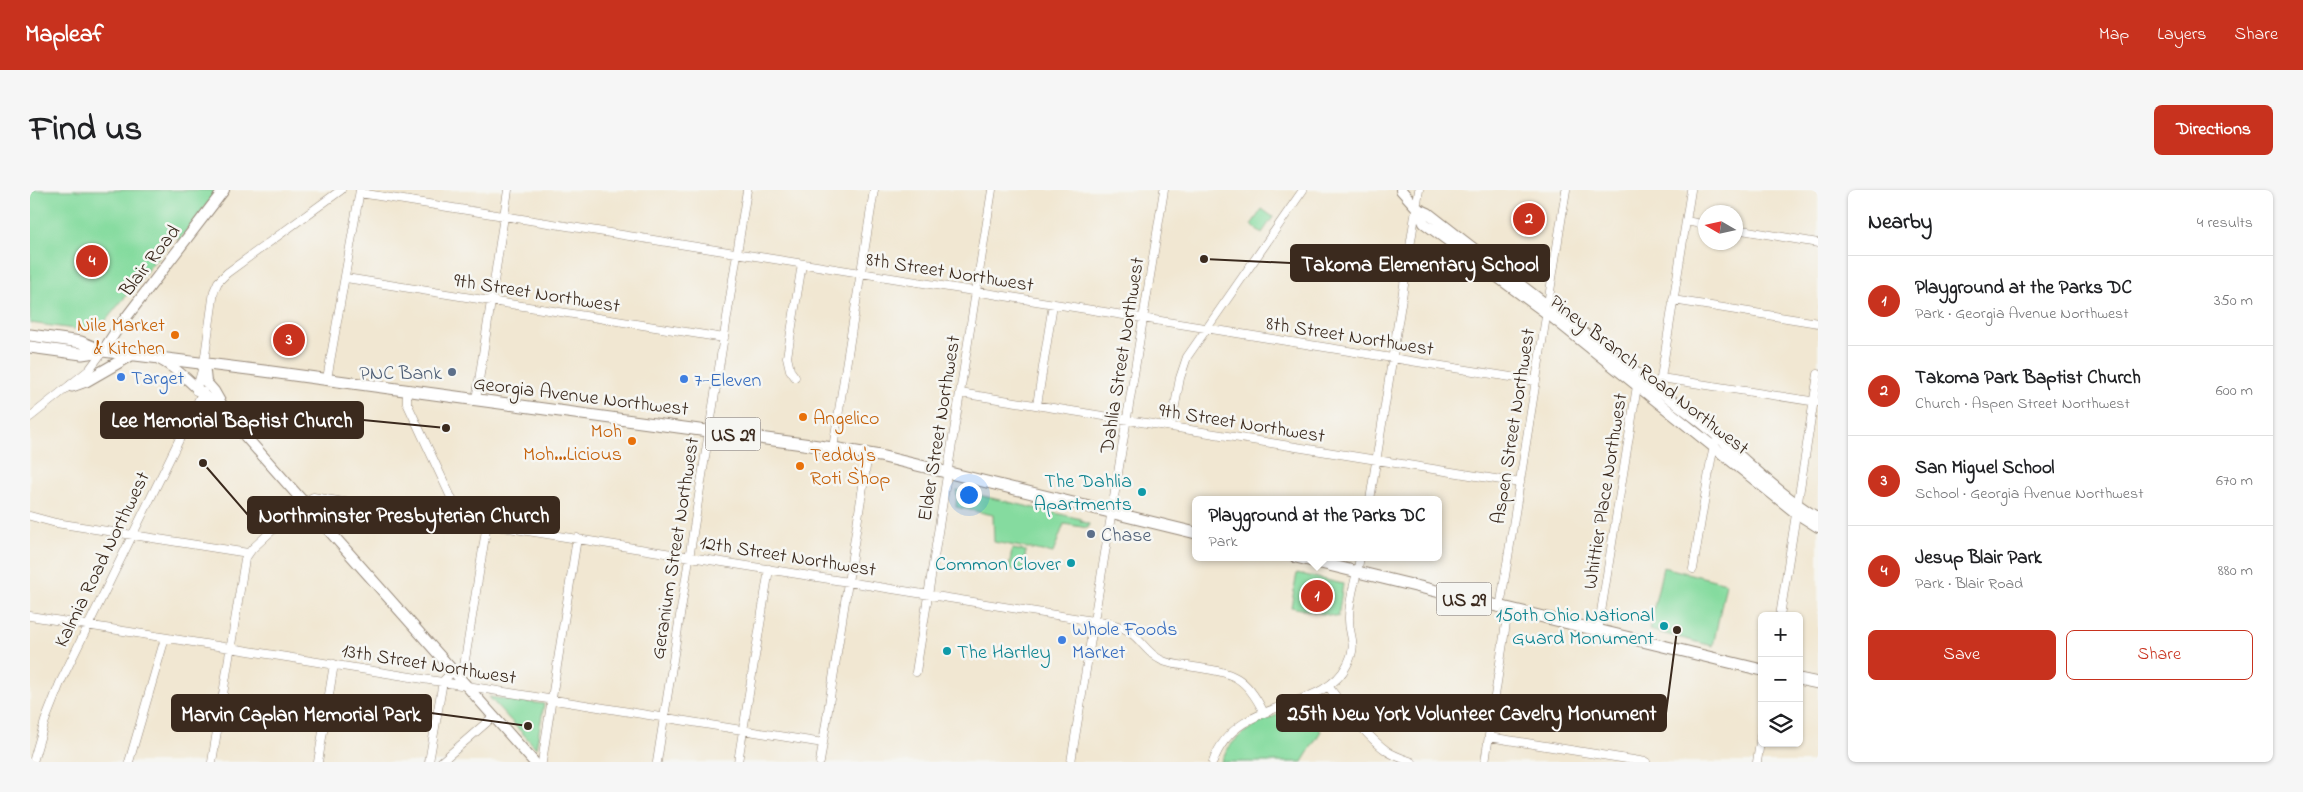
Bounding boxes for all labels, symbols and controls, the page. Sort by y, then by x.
text: Mapleaf [25,18,104,53]
text: Map [2099,22,2129,48]
text: Layers [2157,22,2207,48]
text: Share [2235,22,2278,48]
text: Find us [30,105,142,156]
button: Directions [2154,105,2273,155]
pin: 2 [1513,200,1545,238]
north arrow [1698,205,1743,250]
text: Nearby [1868,208,1932,238]
text: 4 results [2197,211,2253,235]
street label: Blair Road [113,219,188,305]
pin: 4 [76,242,108,280]
callout: Takoma Elementary School [1291,245,1549,281]
street label: 8th Street Northwest [864,246,1036,301]
text: Takoma Elementary School [1301,251,1539,283]
street label: Dahlia Street Northwest [1093,255,1153,457]
street label: 9th Street Northwest [451,267,622,322]
text: Playground at the Parks DC [1915,275,2132,302]
street label: Piney Branch Road Northwest [1542,289,1755,463]
text: 1 [1881,289,1887,313]
text: 350 m [2214,289,2253,313]
text: Park · Georgia Avenue Northwest [1915,302,2129,326]
street label: 8th Street Northwest [1264,310,1436,365]
place label: Nile Market & Kitchen [77,312,165,364]
pin: 3 [273,321,305,359]
street label: Aspen Street Northwest [1485,326,1544,526]
marker: Nile Market & Kitchen [169,329,181,341]
street label: Elder Street Northwest [911,333,970,523]
place label: PNC Bank [359,360,442,389]
place label: Target [131,365,184,395]
text: Takoma Park Baptist Church [1915,365,2141,392]
marker: PNC Bank [446,366,458,378]
place label: 7-Eleven [694,367,761,396]
street label: Georgia Avenue Northwest [471,370,690,426]
marker: Target [115,371,127,383]
marker: 7-Eleven [678,373,690,385]
text: 2 [1880,379,1888,403]
text: 600 m [2216,379,2253,403]
street label: Whittier Place Northwest [1577,391,1636,592]
text: Church · Aspen Street Northwest [1915,392,2130,416]
street label: 9th Street Northwest [1156,397,1327,452]
callout: Lee Memorial Baptist Church [101,402,363,438]
place label: Angelico [813,405,879,435]
text: Lee Memorial Baptist Church [111,407,353,437]
marker: Angelico [797,411,809,423]
place label: Moh Moh...Licious [523,418,622,470]
road number: US 29 [706,418,760,450]
marker: Moh Moh...Licious [626,435,638,447]
street label: Geranium Street Northwest [645,435,708,662]
place label: Teddy's Roti Shop [810,442,891,494]
text: San Miguel School [1915,455,2054,482]
marker: Teddy's Roti Shop [794,460,806,472]
street label: Kalmia Road Northwest [48,467,159,653]
place label: The Dahlia Apartments [1034,468,1132,520]
text: 3 [1881,469,1887,493]
text: 670 m [2216,469,2253,493]
your location [956,482,982,508]
text: School · Georgia Avenue Northwest [1915,482,2144,506]
marker: The Dahlia Apartments [1136,486,1148,498]
popup [1192,496,1442,561]
callout: Northminster Presbyterian Church [248,497,559,533]
text: Northminster Presbyterian Church [258,502,550,534]
text: Playground at the Parks DC [1209,503,1426,530]
place label: Chase [1101,522,1151,551]
marker: Chase [1085,528,1097,540]
street label: 12th Street Northwest [697,529,878,586]
text: Park [1209,530,1237,554]
text: Jesup Blair Park [1915,545,2042,572]
place label: Common Clover [935,551,1062,580]
marker: Common Clover [1065,557,1077,569]
text: 4 [1881,559,1887,583]
text: 880 m [2218,559,2253,583]
text: Park · Blair Road [1915,572,2023,596]
pin: 1 [1301,577,1333,615]
road number: US 29 [1436,582,1492,616]
place label: 150th Ohio National Guard Monument [1496,602,1654,654]
map controls [1758,612,1803,747]
button: + [1758,612,1803,657]
place label: Whole Foods Market [1072,616,1178,668]
marker: 150th Ohio National Guard Monument [1658,620,1670,632]
button: Save [1868,630,2056,680]
button: Share [2066,630,2253,680]
marker: Whole Foods Market [1056,634,1068,646]
street label: 13th Street Northwest [339,637,518,694]
place label: The Hartley [957,639,1051,668]
marker: The Hartley [941,645,953,657]
button: − [1758,657,1803,702]
callout: Marvin Caplan Memorial Park [172,695,431,731]
callout: 25th New York Volunteer Cavelry Monument [1277,695,1666,731]
text: 25th New York Volunteer Cavelry Monument [1287,700,1657,732]
text: Marvin Caplan Memorial Park [181,701,422,731]
button: layers [1758,702,1803,747]

